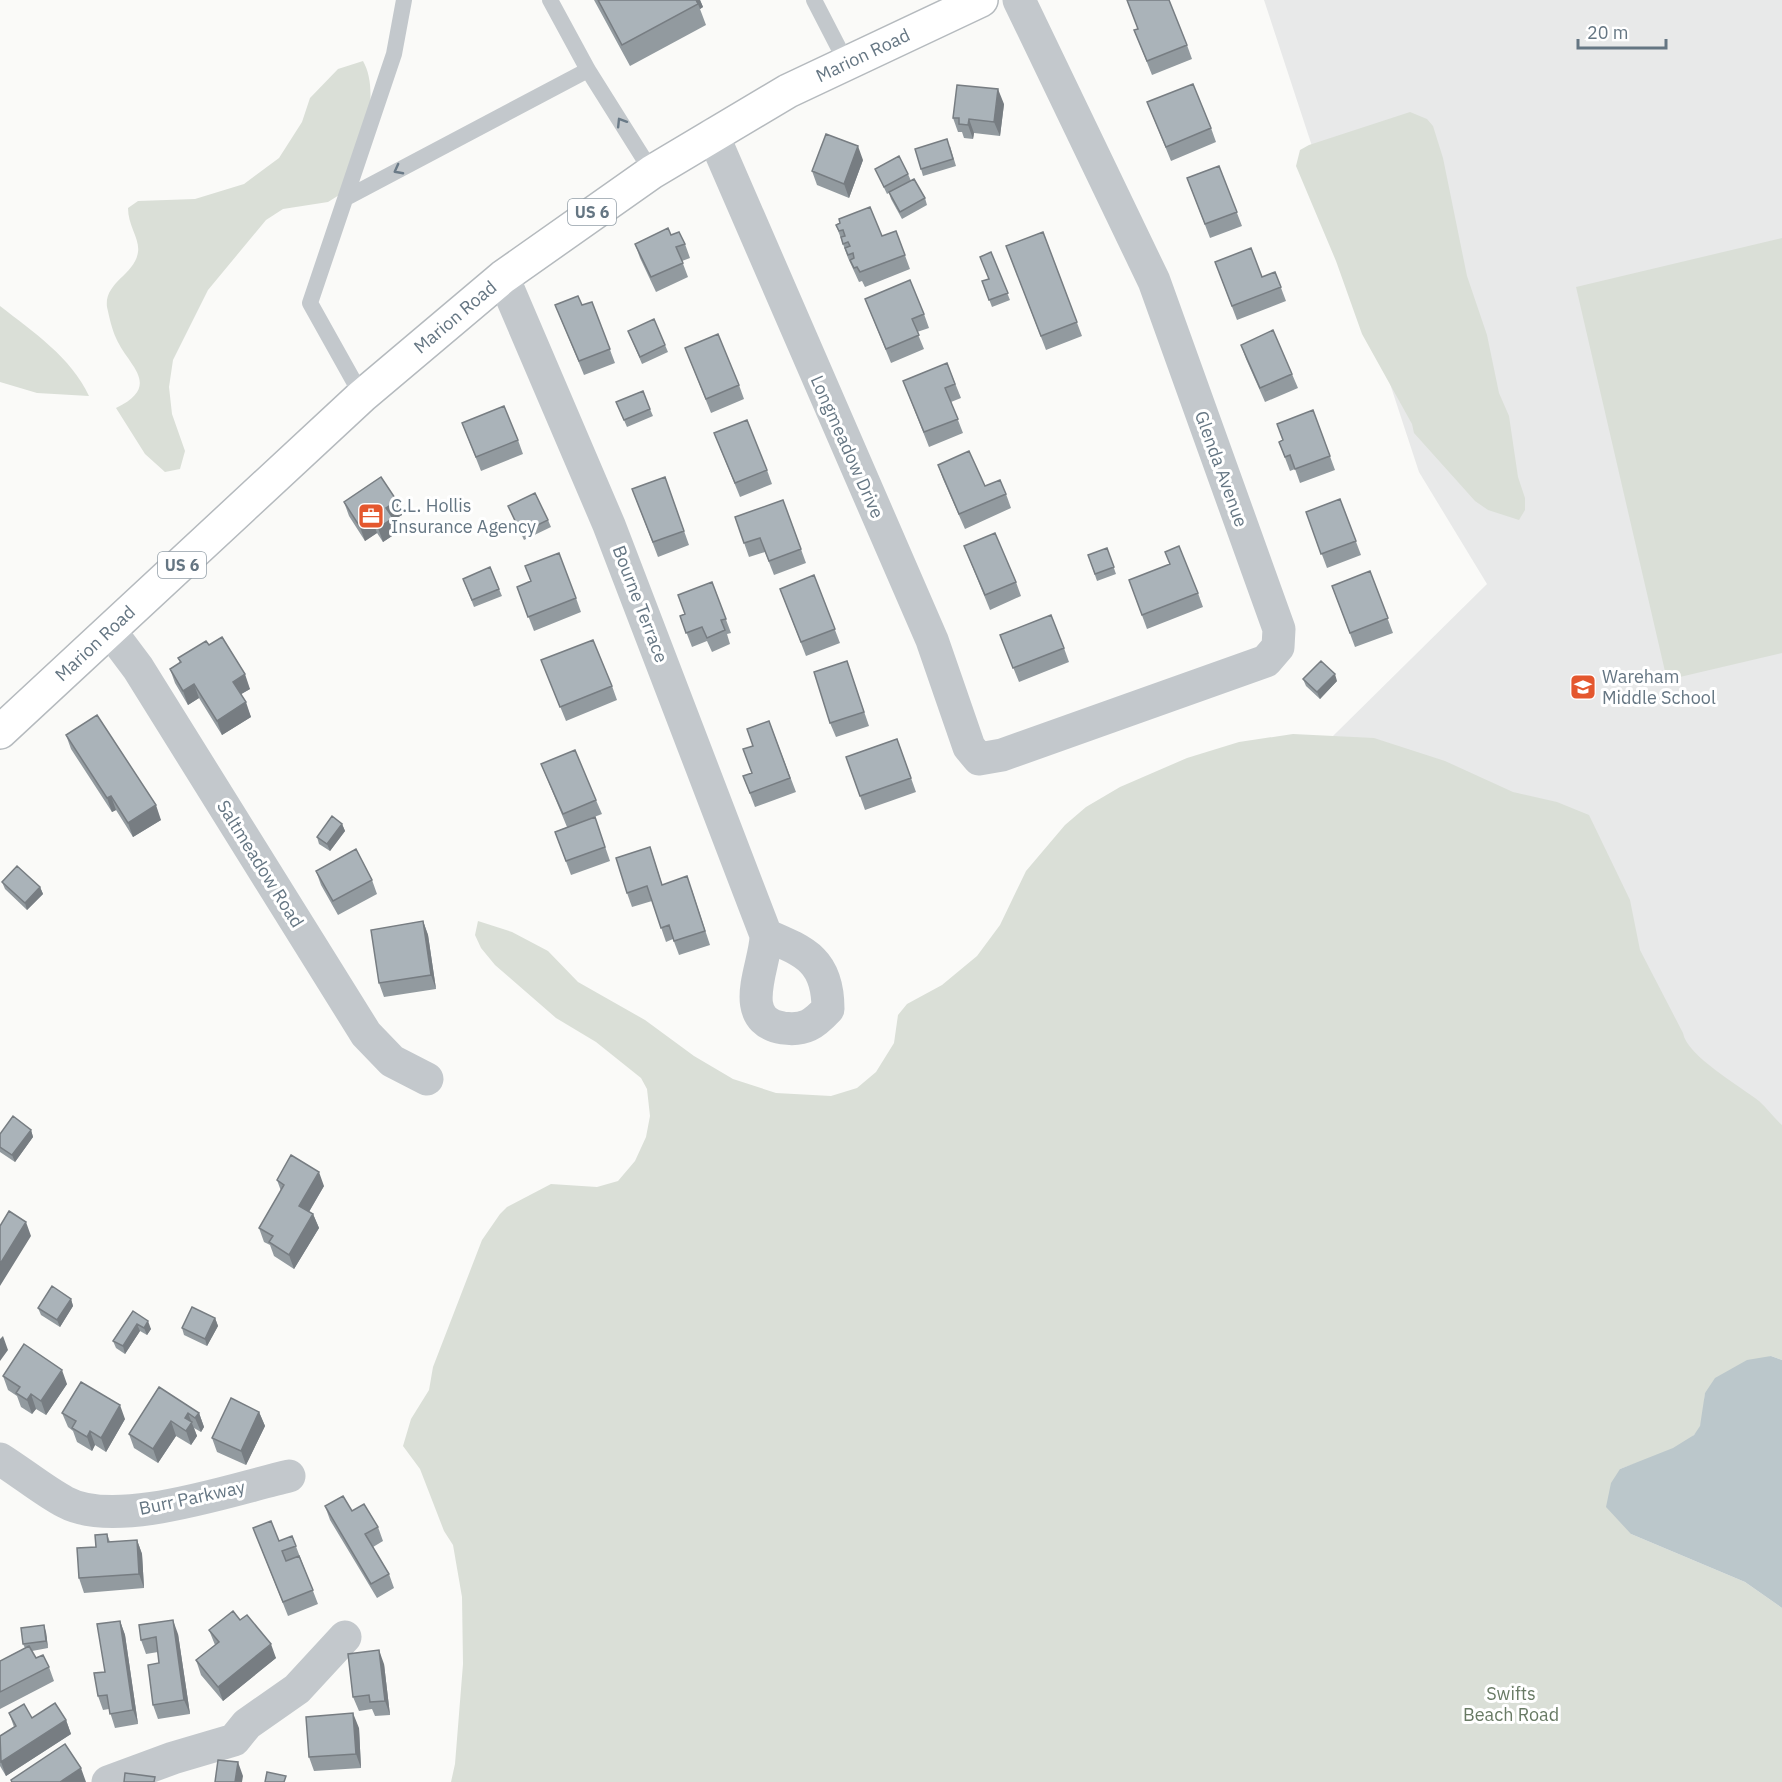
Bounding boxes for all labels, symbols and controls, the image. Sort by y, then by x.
scale bar [1578,12,1666,50]
text: 20 m [1587,21,1629,44]
street label: Marion Road [812,23,914,87]
one-way arrow [616,118,628,128]
one-way arrow [394,163,405,174]
road number: US 6 [568,199,616,225]
street label: Marion Road [409,275,501,358]
street label: Longmeadow Drive [806,372,889,522]
street label: Glenda Avenue [1190,408,1253,530]
place label: C.L. Hollis Insurance Agency [391,494,536,538]
office icon: C.L. Hollis Insurance Agency [356,501,386,531]
street label: Bourne Terrace [608,542,673,666]
road number: US 6 [158,552,206,578]
street label: Marion Road [50,600,140,686]
place label: Wareham Middle School [1602,665,1716,709]
school or university icon: Wareham Middle School [1568,672,1598,702]
street label: Saltmeadow Road [212,796,309,932]
street label: Burr Parkway [137,1475,247,1520]
park label: Swifts Beach Road [1463,1682,1559,1726]

